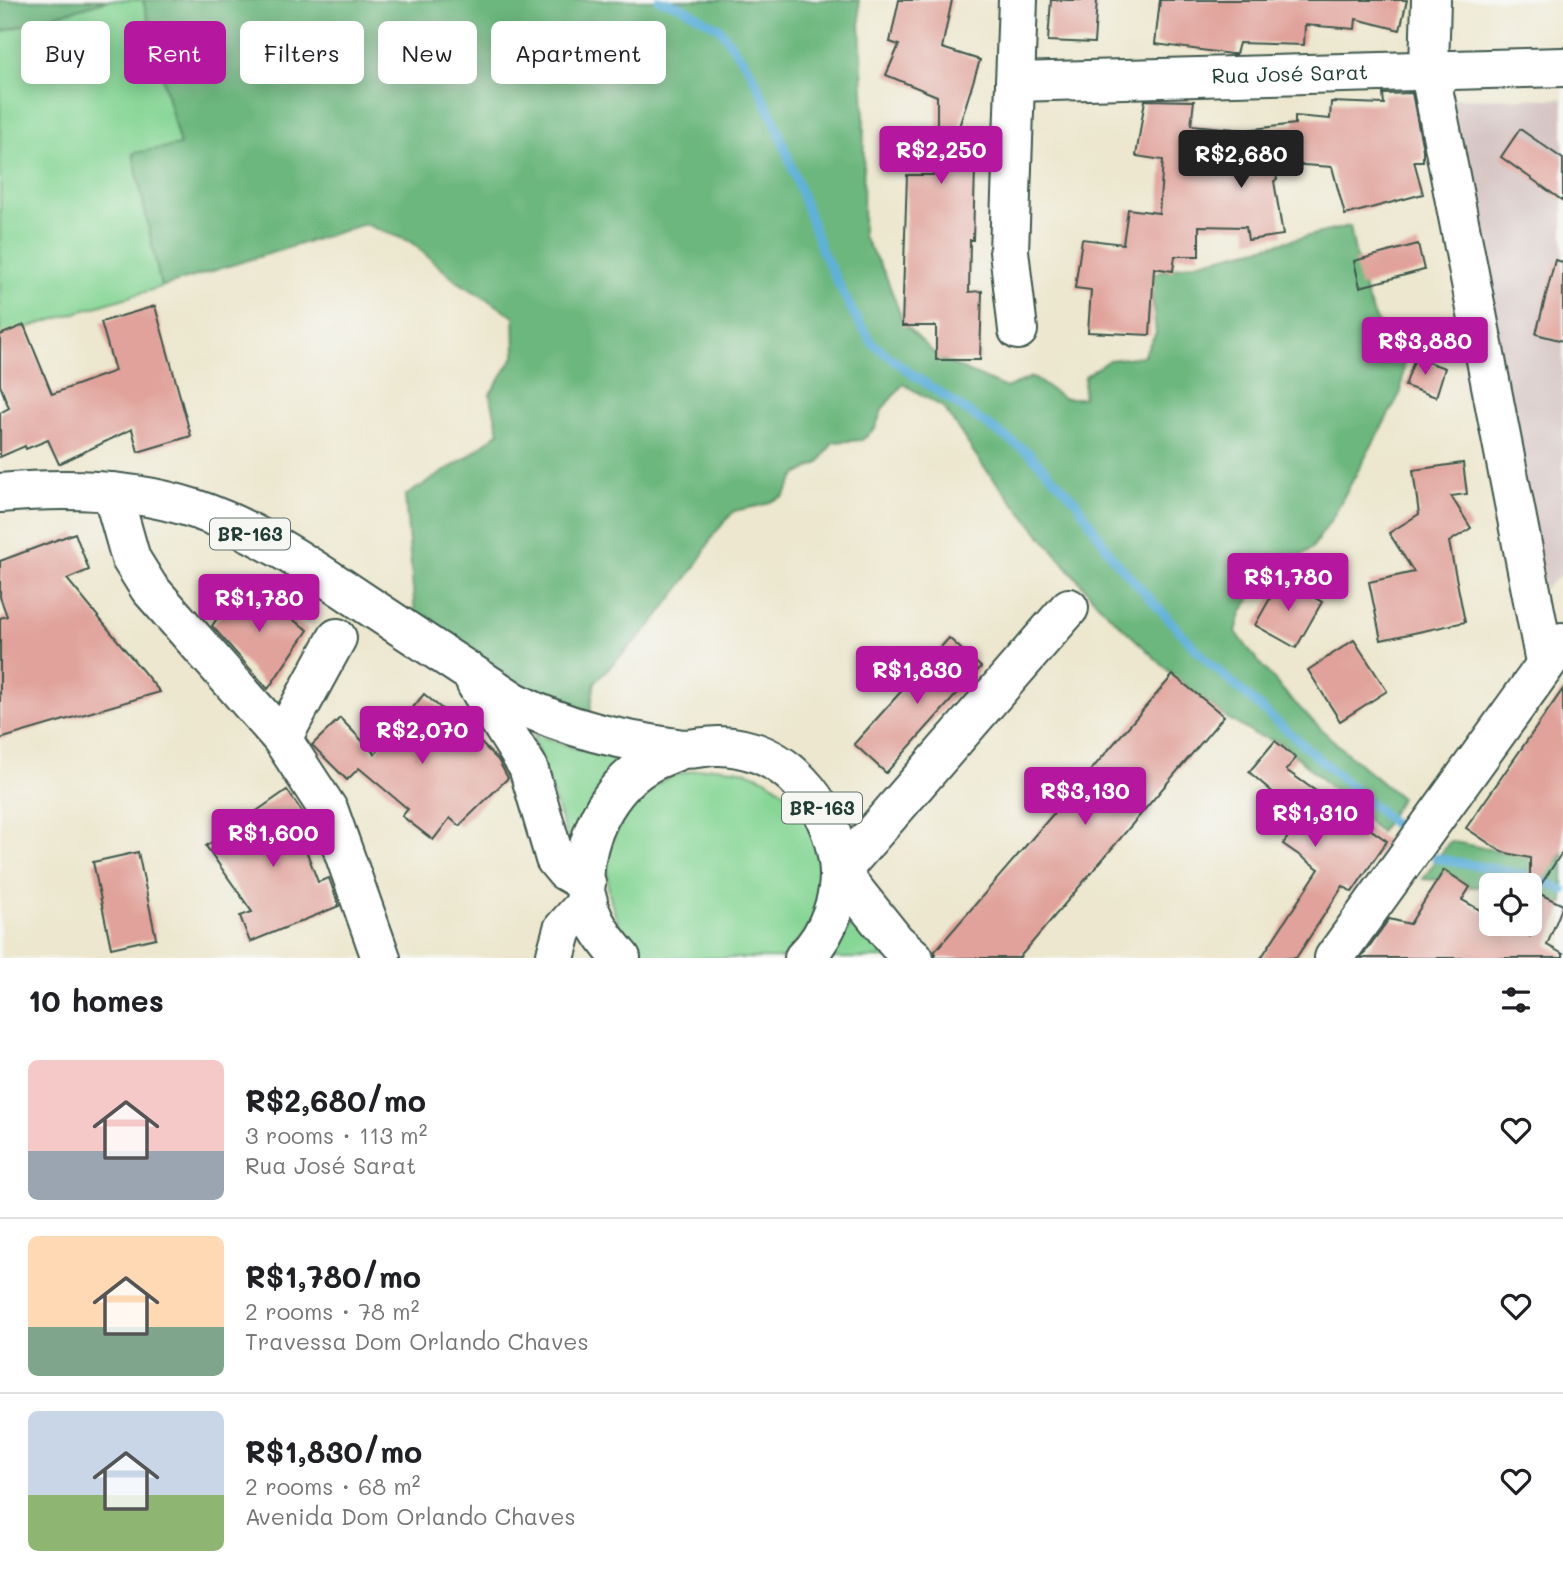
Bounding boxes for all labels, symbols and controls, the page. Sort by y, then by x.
chip: Buy [21,21,110,84]
chip: Rent [124,21,226,84]
chip: Filters [240,21,364,84]
chip: New [378,21,477,84]
chip: Apartment [491,21,666,84]
street label: Rua José Sarat [1211,57,1368,89]
pin: R$2,250 [876,127,1006,186]
pin: R$2,680 [1176,130,1306,190]
text: R$2,250 [895,134,987,164]
text: R$2,680 [1194,138,1288,168]
pin: R$3,880 [1360,318,1490,377]
text: R$3,880 [1378,325,1472,355]
road number: BR-163 [210,519,290,550]
pin: R$1,780 [1223,554,1353,613]
text: R$1,780 [1243,561,1333,591]
pin: R$1,780 [194,574,324,634]
text: R$1,780 [214,582,304,612]
pin: R$1,830 [852,646,982,706]
text: R$1,830 [872,654,962,684]
pin: R$2,070 [357,706,487,766]
text: R$2,070 [376,714,468,744]
pin: R$3,130 [1020,768,1150,827]
text: R$3,130 [1040,775,1130,805]
pin: R$1,310 [1250,790,1380,849]
road number: BR-163 [782,792,862,824]
text: R$1,310 [1272,797,1358,827]
pin: R$1,600 [208,810,338,869]
text: R$1,600 [228,817,318,847]
map controls [1479,873,1542,936]
button: locate [1479,873,1542,936]
text: 10 homes [28,980,164,1020]
icon: filters [1497,981,1535,1019]
text: R$2,680/mo [245,1080,426,1120]
icon: home [84,1088,168,1172]
icon: heart [1497,1111,1535,1149]
text: 3 rooms · 113 m² [245,1120,427,1150]
text: Rua José Sarat [245,1150,416,1180]
text: R$1,780/mo [245,1256,421,1296]
icon: home [84,1264,168,1348]
icon: heart [1497,1287,1535,1325]
text: 2 rooms · 78 m² [245,1296,419,1326]
text: Travessa Dom Orlando Chaves [245,1326,589,1356]
text: R$1,830/mo [245,1431,422,1471]
icon: home [84,1439,168,1523]
icon: heart [1497,1462,1535,1500]
text: 2 rooms · 68 m² [245,1471,420,1501]
text: Avenida Dom Orlando Chaves [245,1501,576,1531]

